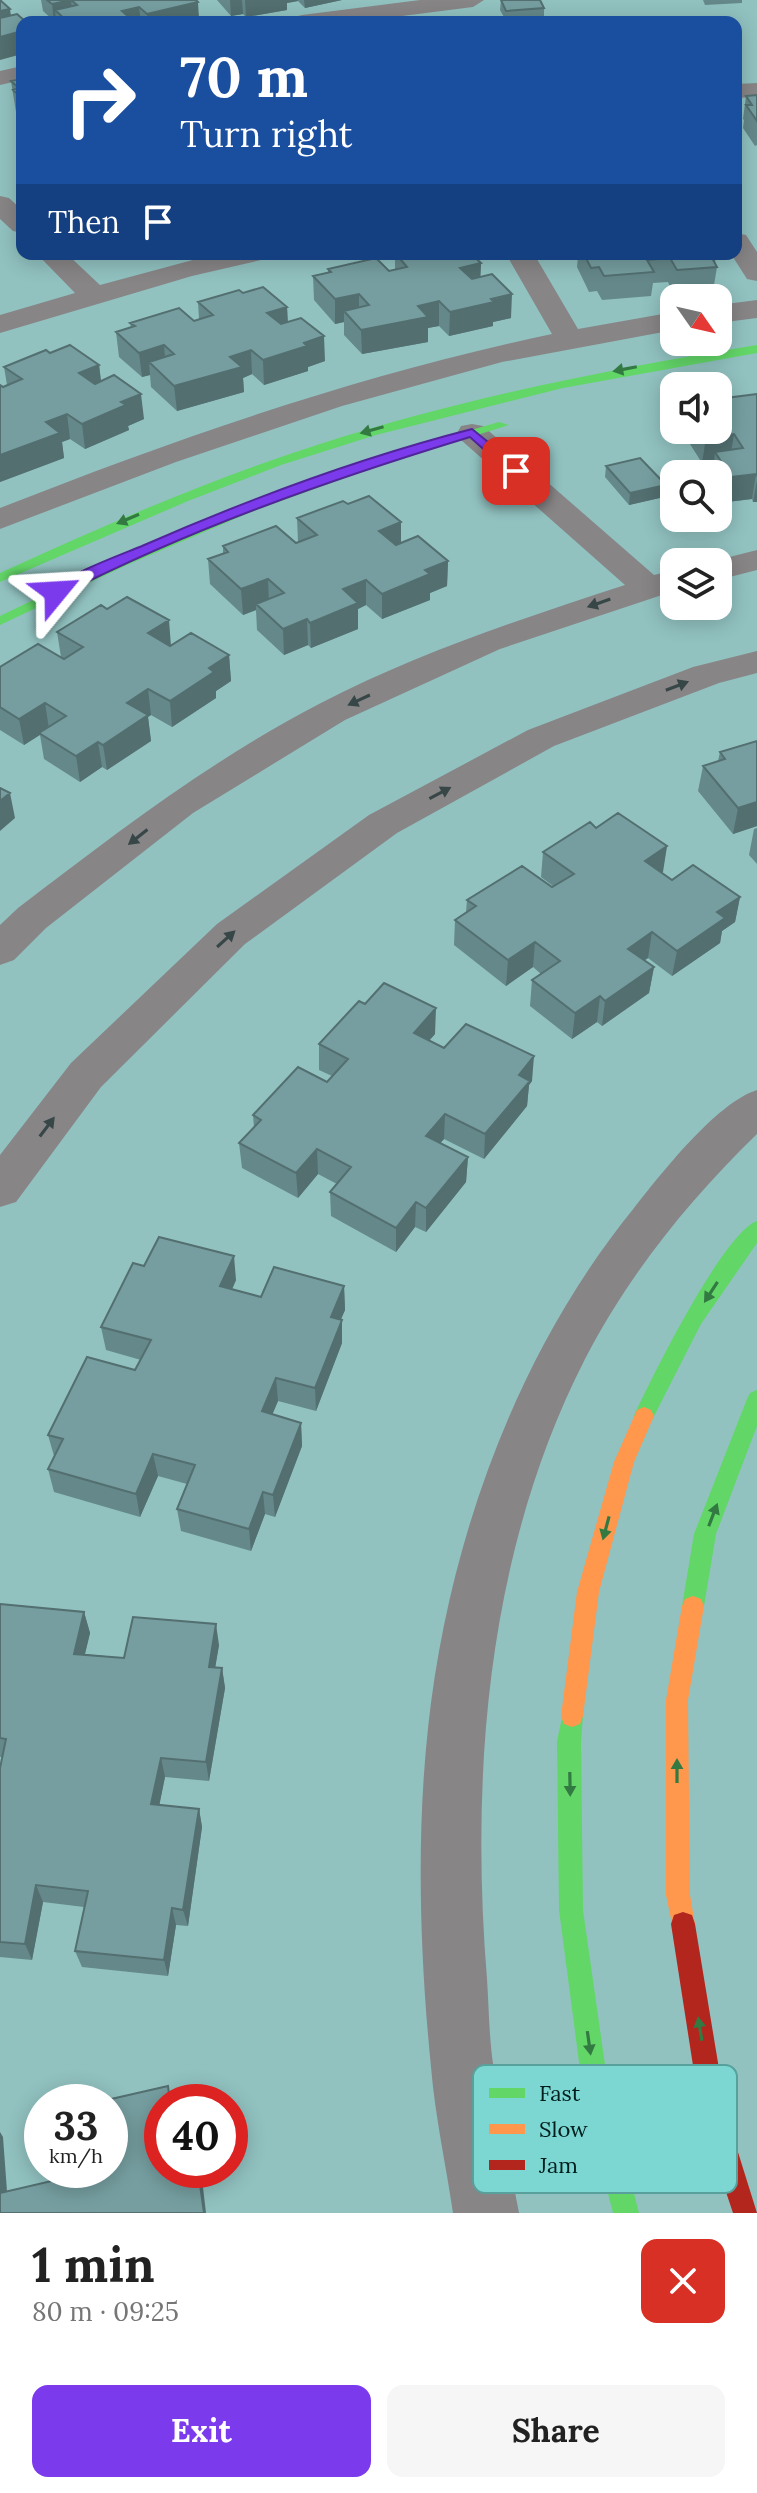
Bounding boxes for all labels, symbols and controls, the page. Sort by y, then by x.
text: 70 m [180,41,308,112]
icon: right [48,48,152,152]
text: Turn right [180,111,353,157]
icon: arrive [136,200,180,244]
text: Then [48,203,120,241]
north arrow [660,284,732,356]
map controls [660,284,732,620]
one-way arrow [612,364,637,376]
button: sound [660,372,732,444]
one-way arrow [360,424,384,437]
pin [482,437,550,505]
icon: arrive [494,449,538,493]
button: search [660,460,732,532]
one-way arrow [116,512,140,525]
button: layers [660,548,732,620]
position arrow [14,550,98,634]
one-way arrow [587,598,611,610]
one-way arrow [665,679,689,692]
one-way arrow [347,693,370,707]
one-way arrow [429,786,451,800]
one-way arrow [128,828,148,844]
one-way arrow [217,931,236,949]
one-way arrow [39,1117,55,1137]
one-way arrow [704,1281,718,1303]
one-way arrow [707,1503,720,1527]
one-way arrow [599,1515,611,1540]
one-way arrow [671,1758,683,1783]
one-way arrow [564,1772,576,1797]
one-way arrow [693,2016,705,2041]
one-way arrow [583,2031,596,2056]
legend [473,2065,737,2193]
text: Fast [539,2079,581,2107]
speed limit sign: 40 [144,2084,248,2188]
text: 33 [54,2100,98,2151]
text: Slow [539,2115,588,2143]
text: km/h [49,2143,103,2168]
text: Jam [538,2151,578,2179]
text: 1 min [32,2234,155,2295]
button: close [641,2239,725,2323]
text: 80 m · 09:25 [32,2295,179,2328]
button: Exit [32,2385,371,2477]
button: Share [387,2385,725,2477]

